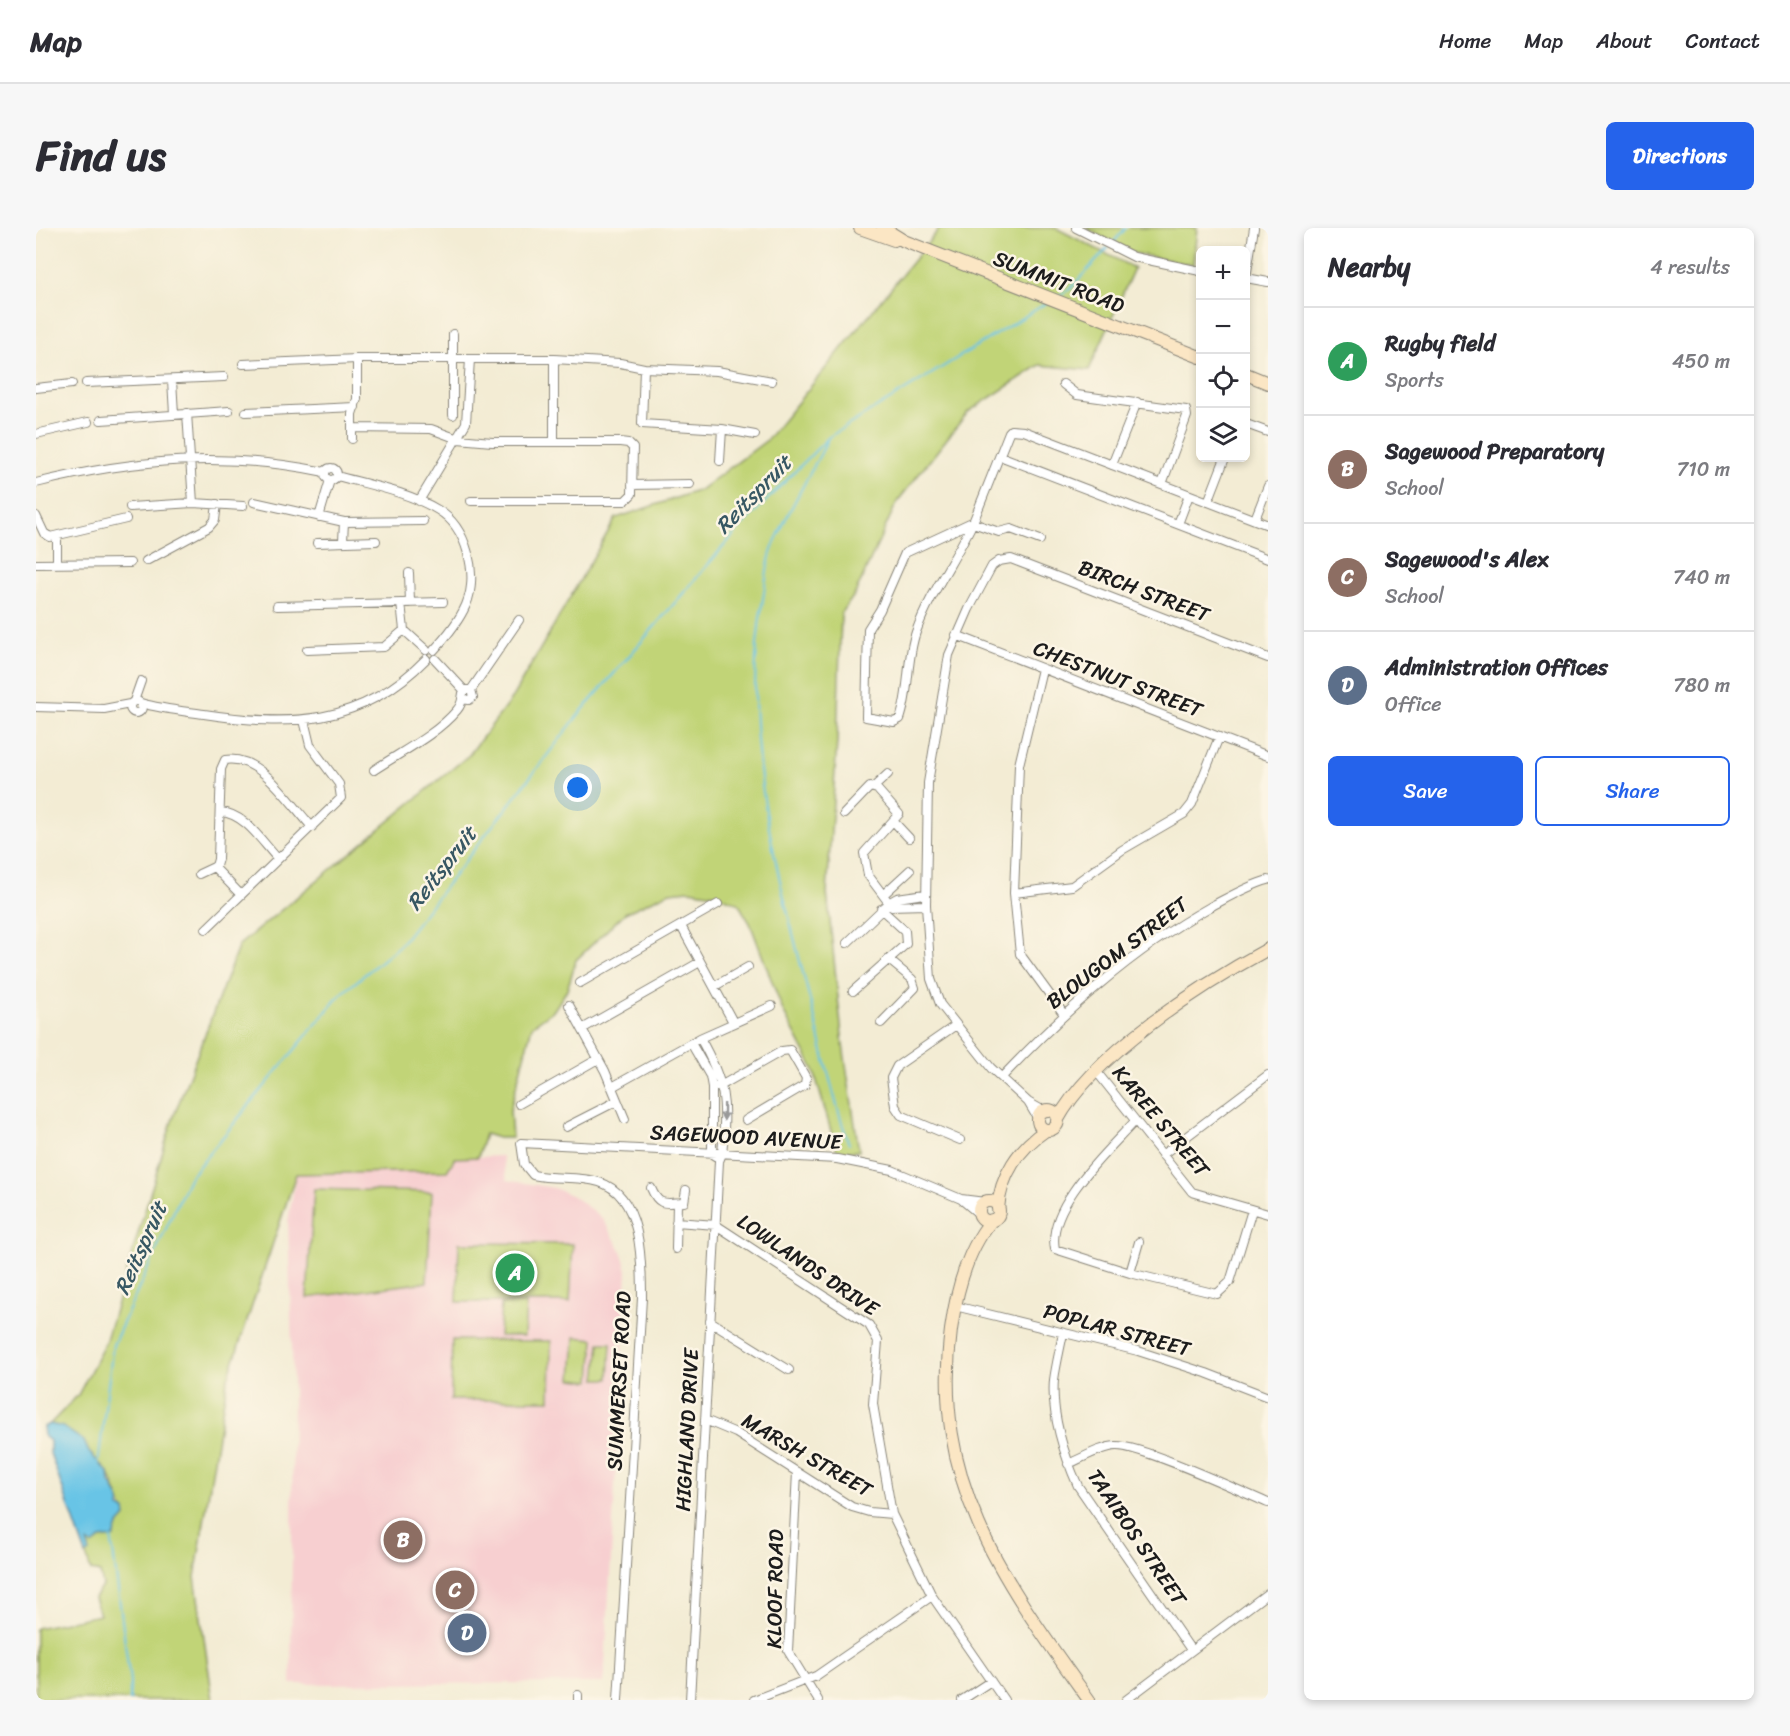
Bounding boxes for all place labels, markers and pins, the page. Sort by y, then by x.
pin: A [496,1250,534,1296]
pin: B [384,1518,422,1562]
pin: C [436,1568,474,1612]
pin: D [448,1610,486,1656]

